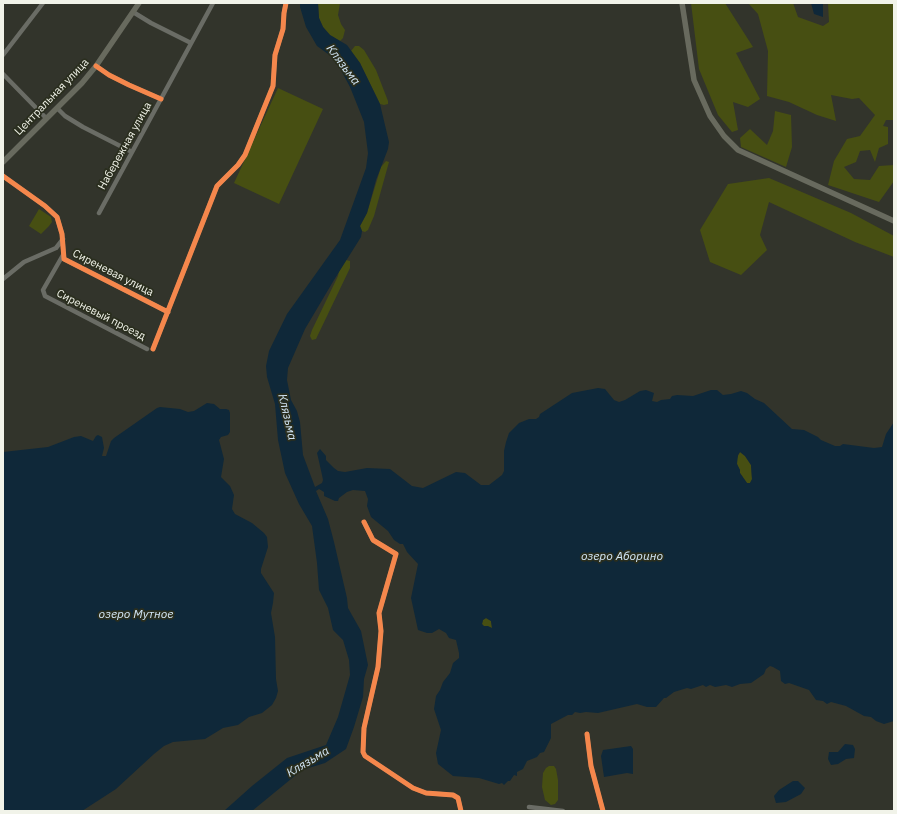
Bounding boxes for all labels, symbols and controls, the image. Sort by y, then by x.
water label: Клязьма [323,42,363,88]
street label: Центральная улица [12,56,92,138]
street label: Набережная улица [95,100,155,192]
street label: Сиреневая улица [70,247,156,299]
street label: Сиреневый проезд [54,287,148,343]
water label: Клязьма [275,392,299,442]
water label: озеро Аборино [581,550,663,564]
water label: озеро Мутное [99,608,173,622]
water label: Клязьма [284,744,332,780]

